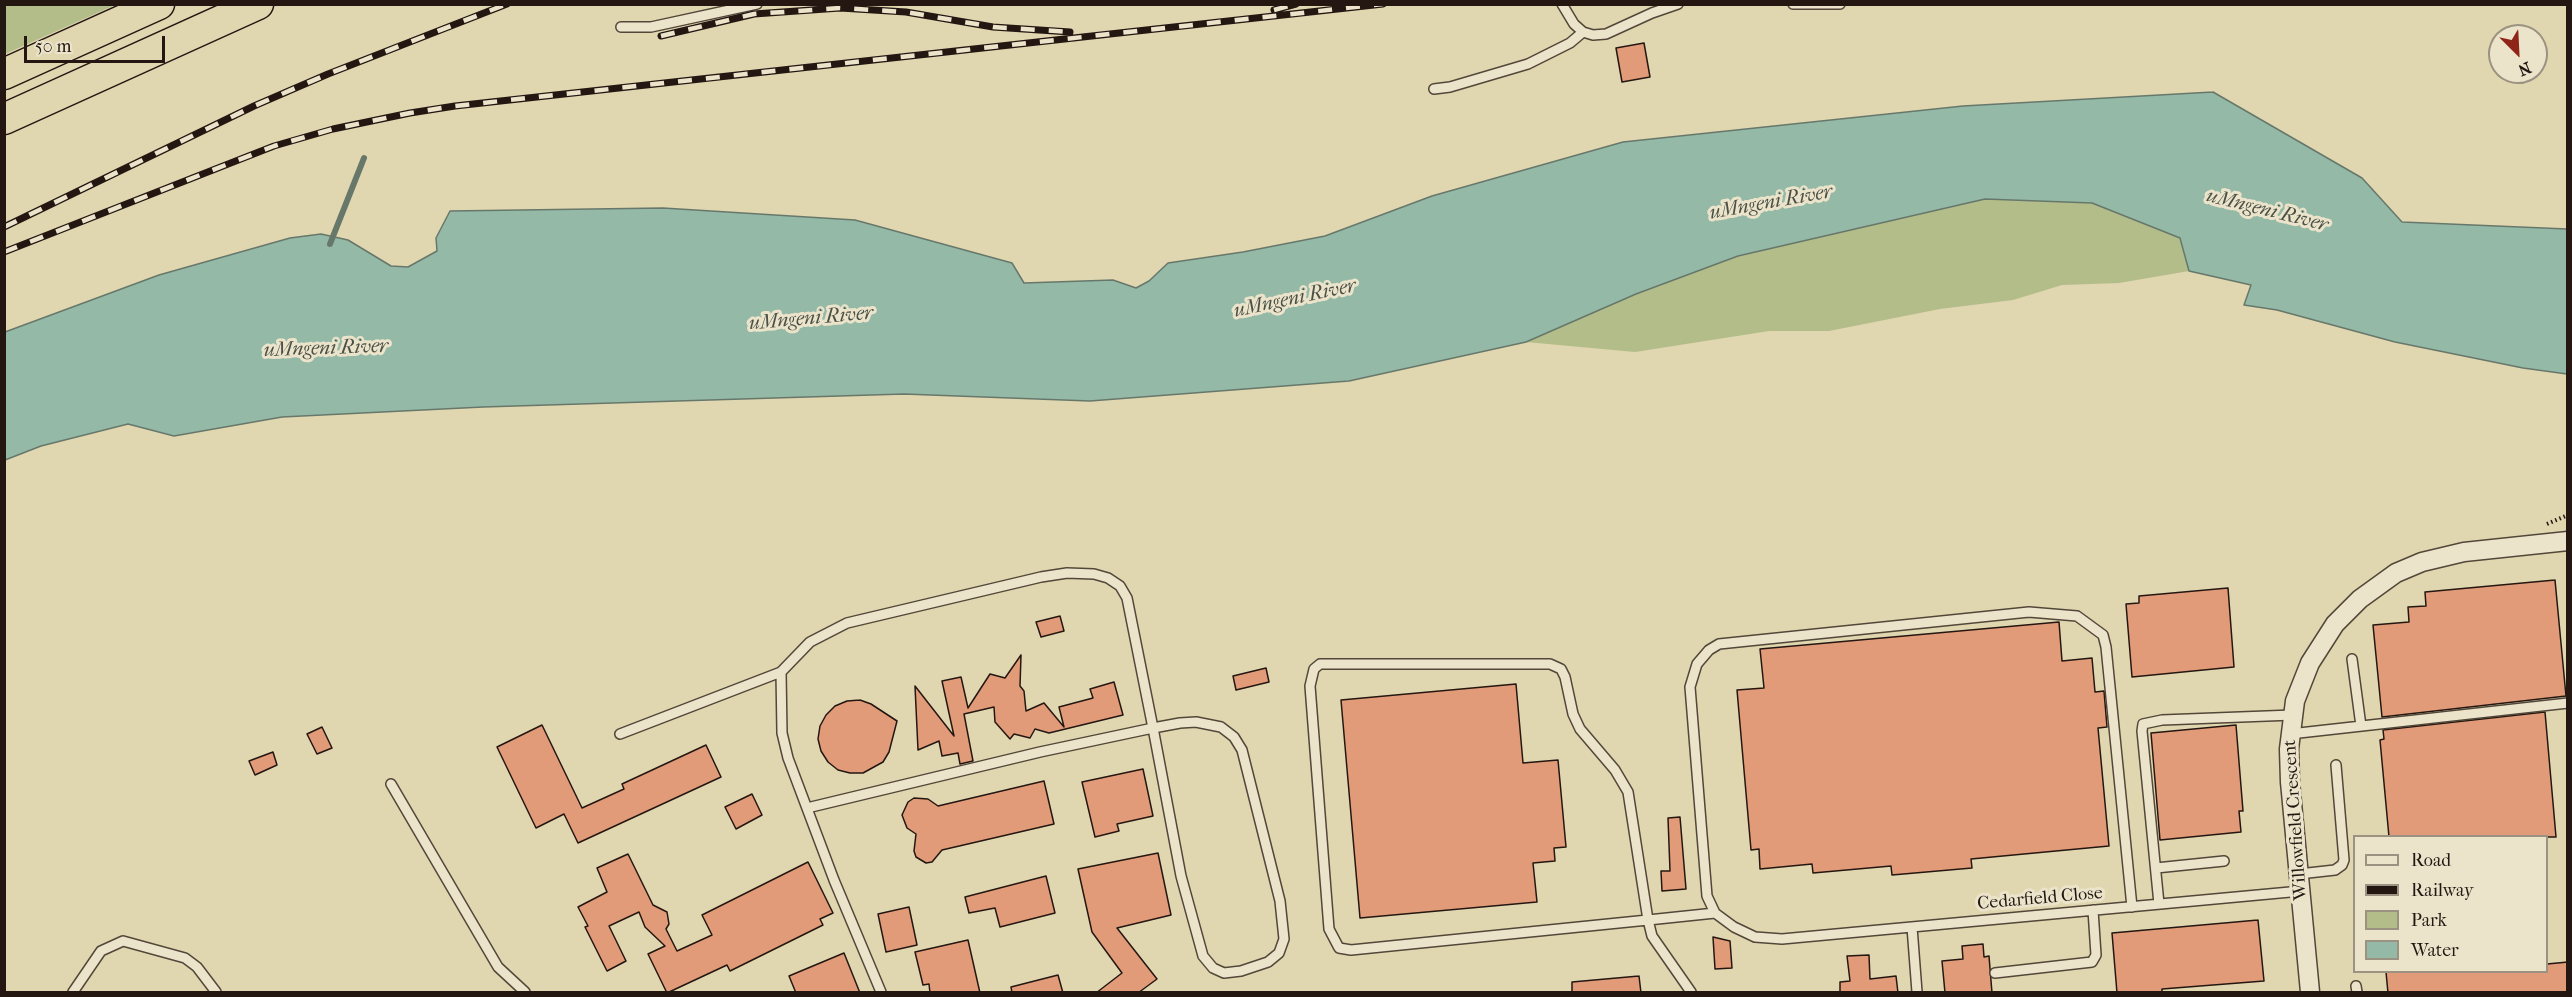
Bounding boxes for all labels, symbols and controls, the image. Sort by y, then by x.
scale bar [27,24,168,62]
north arrow [2488,24,2548,84]
text: 50 m [35,36,71,57]
text: N [2515,58,2534,80]
water label: uMngeni River [1708,180,1834,226]
water label: uMngeni River [2204,184,2330,238]
water label: uMngeni River [1232,274,1358,324]
water label: uMngeni River [748,302,874,336]
water label: uMngeni River [263,335,389,363]
street label: Willowfield Crescent [2280,739,2312,901]
legend [2353,835,2548,973]
text: Road [2411,850,2451,871]
text: Railway [2411,880,2474,901]
street label: Cedarfield Close [1976,883,2104,915]
text: Park [2411,910,2447,931]
text: Water [2411,940,2459,961]

